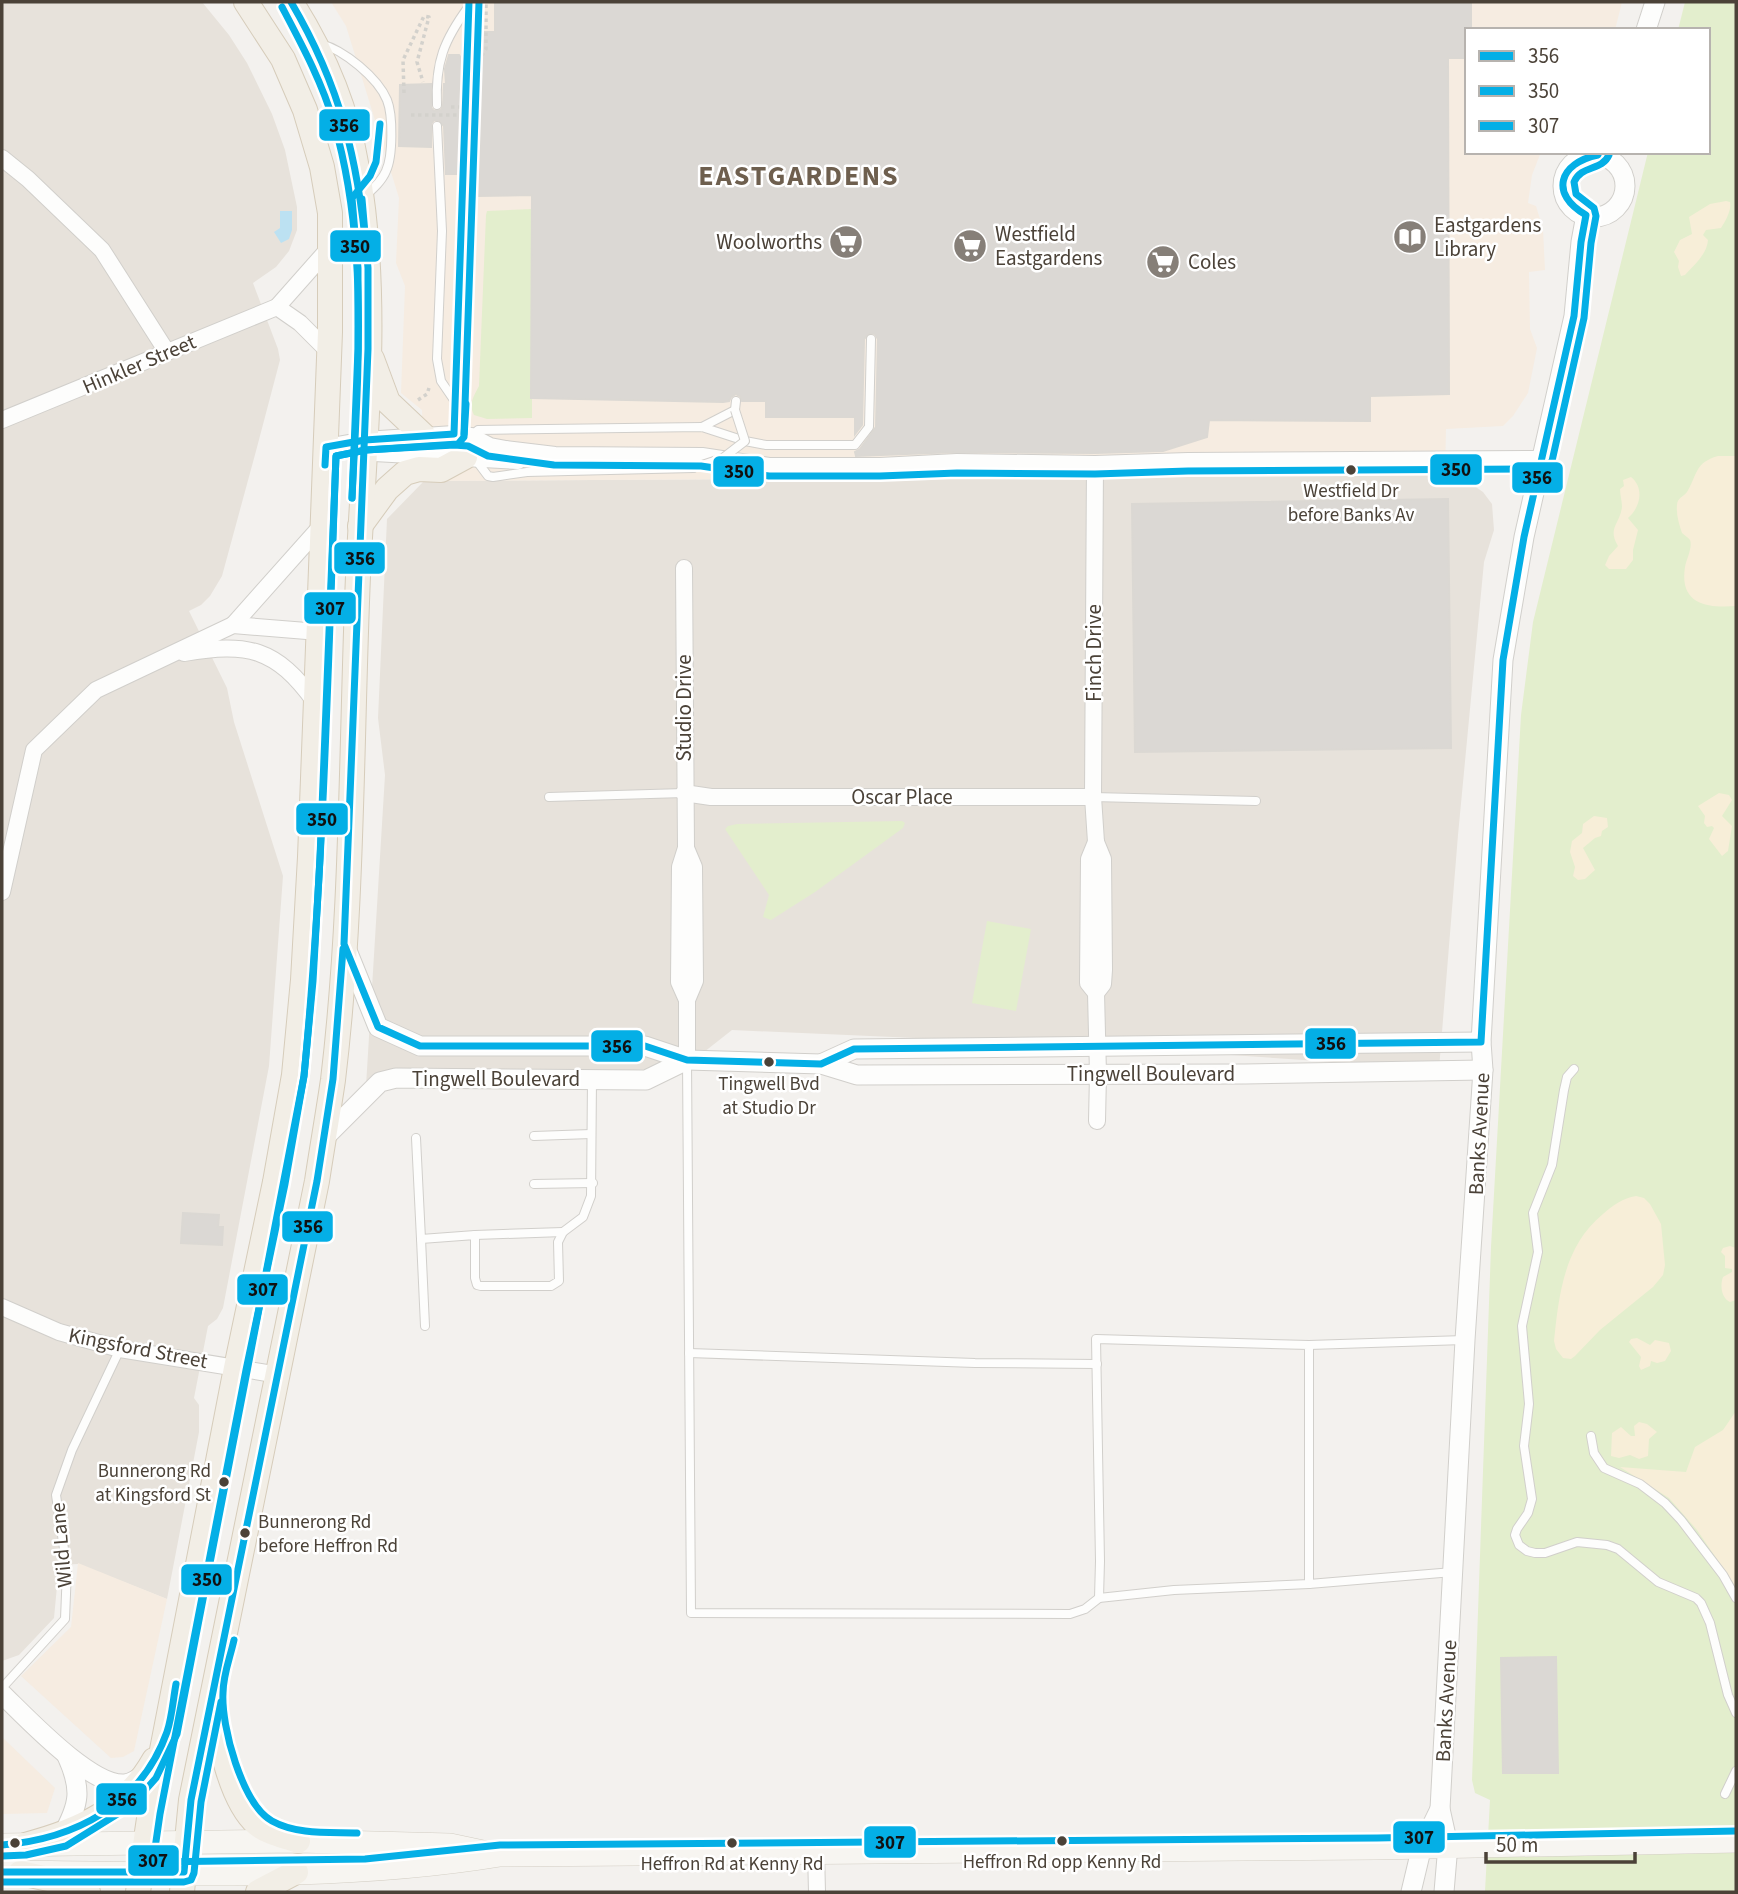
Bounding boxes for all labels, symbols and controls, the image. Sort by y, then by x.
legend [1465,28,1710,154]
text: 356 [1528,41,1559,71]
text: 350 [1528,76,1559,106]
line badge: 356 [318,108,371,142]
text: 307 [1528,111,1559,141]
text: 356 [329,113,359,140]
district label: EASTGARDENS [698,156,900,196]
place label: Eastgardens Library [1434,210,1541,264]
library icon: Eastgardens Library [1391,218,1429,256]
place label: Westfield Eastgardens [995,219,1102,273]
supermarket icon: Woolworths [827,223,865,261]
place label: Woolworths [716,227,822,257]
supermarket icon: Westfield Eastgardens [951,227,989,265]
line badge: 350 [329,229,382,263]
text: 350 [340,234,370,261]
supermarket icon: Coles [1144,243,1182,281]
place label: Coles [1188,247,1236,277]
street label: Hinkler Street [78,327,200,401]
line badge: 350 [1429,453,1483,486]
line badge: 350 [712,455,765,488]
text: 350 [1441,457,1471,484]
text: 350 [724,459,754,486]
line badge: 356 [1511,461,1564,494]
marker: Westfield Dr before Banks Av [1344,463,1358,477]
text: 356 [1522,465,1552,492]
place label: Westfield Dr before Banks Av [1288,478,1414,529]
line badge: 356 [333,541,386,575]
text: 356 [345,546,375,573]
line badge: 307 [303,591,357,625]
text: 307 [315,596,345,623]
street label: Finch Drive [1079,604,1109,702]
street label: Studio Drive [669,654,699,762]
street label: Oscar Place [851,782,953,812]
line badge: 350 [295,802,349,836]
text: 350 [307,807,337,834]
line badge: 356 [1304,1027,1357,1060]
line badge: 356 [590,1029,644,1063]
text: 356 [1316,1031,1346,1058]
text: 356 [602,1034,632,1061]
marker: Tingwell Bvd at Studio Dr [762,1055,776,1069]
street label: Tingwell Boulevard [1067,1059,1235,1089]
street label: Tingwell Boulevard [412,1064,580,1094]
place label: Tingwell Bvd at Studio Dr [718,1071,820,1122]
street label: Banks Avenue [1461,1072,1497,1196]
line badge: 356 [281,1210,334,1243]
text: 356 [293,1214,323,1241]
line badge: 307 [236,1273,289,1306]
text: 307 [248,1277,278,1304]
street label: Kingsford Street [66,1320,210,1376]
place label: Bunnerong Rd at Kingsford St [95,1458,212,1509]
marker: Bunnerong Rd at Kingsford St [217,1475,231,1489]
street label: Wild Lane [42,1501,80,1589]
place label: Bunnerong Rd before Heffron Rd [258,1509,398,1560]
marker: Bunnerong Rd before Heffron Rd [238,1526,252,1540]
line badge: 350 [180,1563,233,1596]
text: 350 [192,1567,222,1594]
street label: Banks Avenue [1428,1639,1464,1763]
line badge: 356 [95,1782,148,1816]
text: 356 [107,1787,137,1814]
line badge: 307 [1392,1820,1446,1854]
scale bar [1486,1820,1635,1864]
line badge: 307 [863,1825,917,1859]
text: 307 [1404,1825,1434,1852]
text: 307 [875,1830,905,1857]
text: 50 m [1496,1830,1538,1860]
marker: Heffron Rd opp Kenny Rd [1055,1834,1069,1848]
unlabelled marker [8,1836,22,1850]
marker: Heffron Rd at Kenny Rd [725,1836,739,1850]
line badge: 307 [127,1844,180,1877]
text: 307 [138,1848,168,1875]
place label: Heffron Rd opp Kenny Rd [963,1849,1161,1876]
place label: Heffron Rd at Kenny Rd [640,1851,824,1878]

